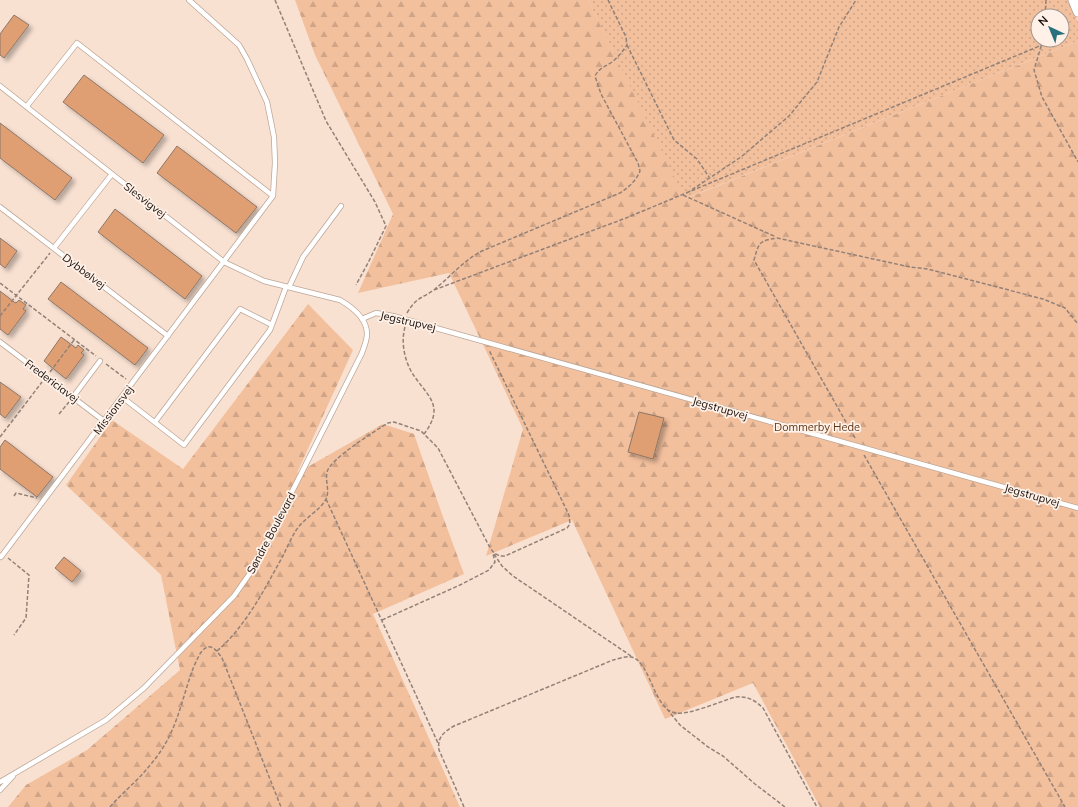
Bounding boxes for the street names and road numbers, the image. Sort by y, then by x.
street label: Slesvigvej [121,179,169,221]
street label: Dybbølvej [60,250,108,292]
street label: Jegstrupvej [379,308,437,334]
street label: Fredericiavej [22,356,82,406]
street label: Missionsvej [90,383,136,437]
street label: Jegstrupvej [691,393,749,423]
street label: Jegstrupvej [1003,480,1061,510]
street label: Søndre Boulevard [244,490,298,576]

